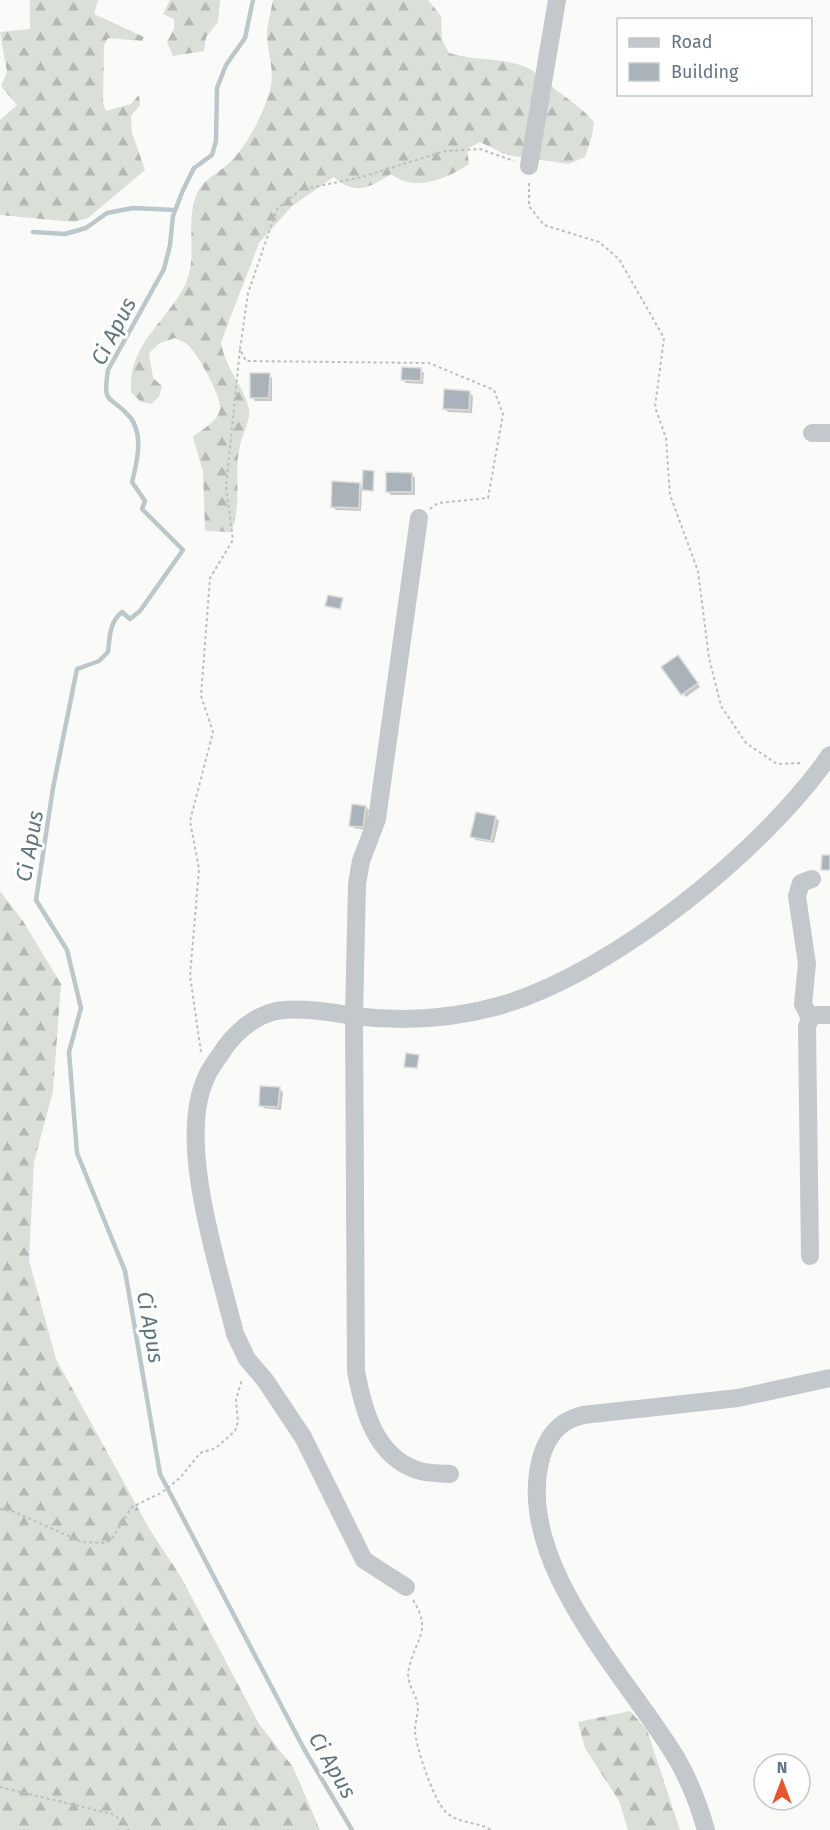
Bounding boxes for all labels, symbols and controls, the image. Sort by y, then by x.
legend [617,18,812,96]
text: Road [671,31,713,53]
text: Building [671,61,739,83]
water label: Ci Apus [85,293,142,369]
water label: Ci Apus [10,808,49,884]
water label: Ci Apus [131,1289,170,1365]
water label: Ci Apus [303,1727,362,1803]
north arrow [752,1752,812,1812]
text: N [777,1758,787,1777]

